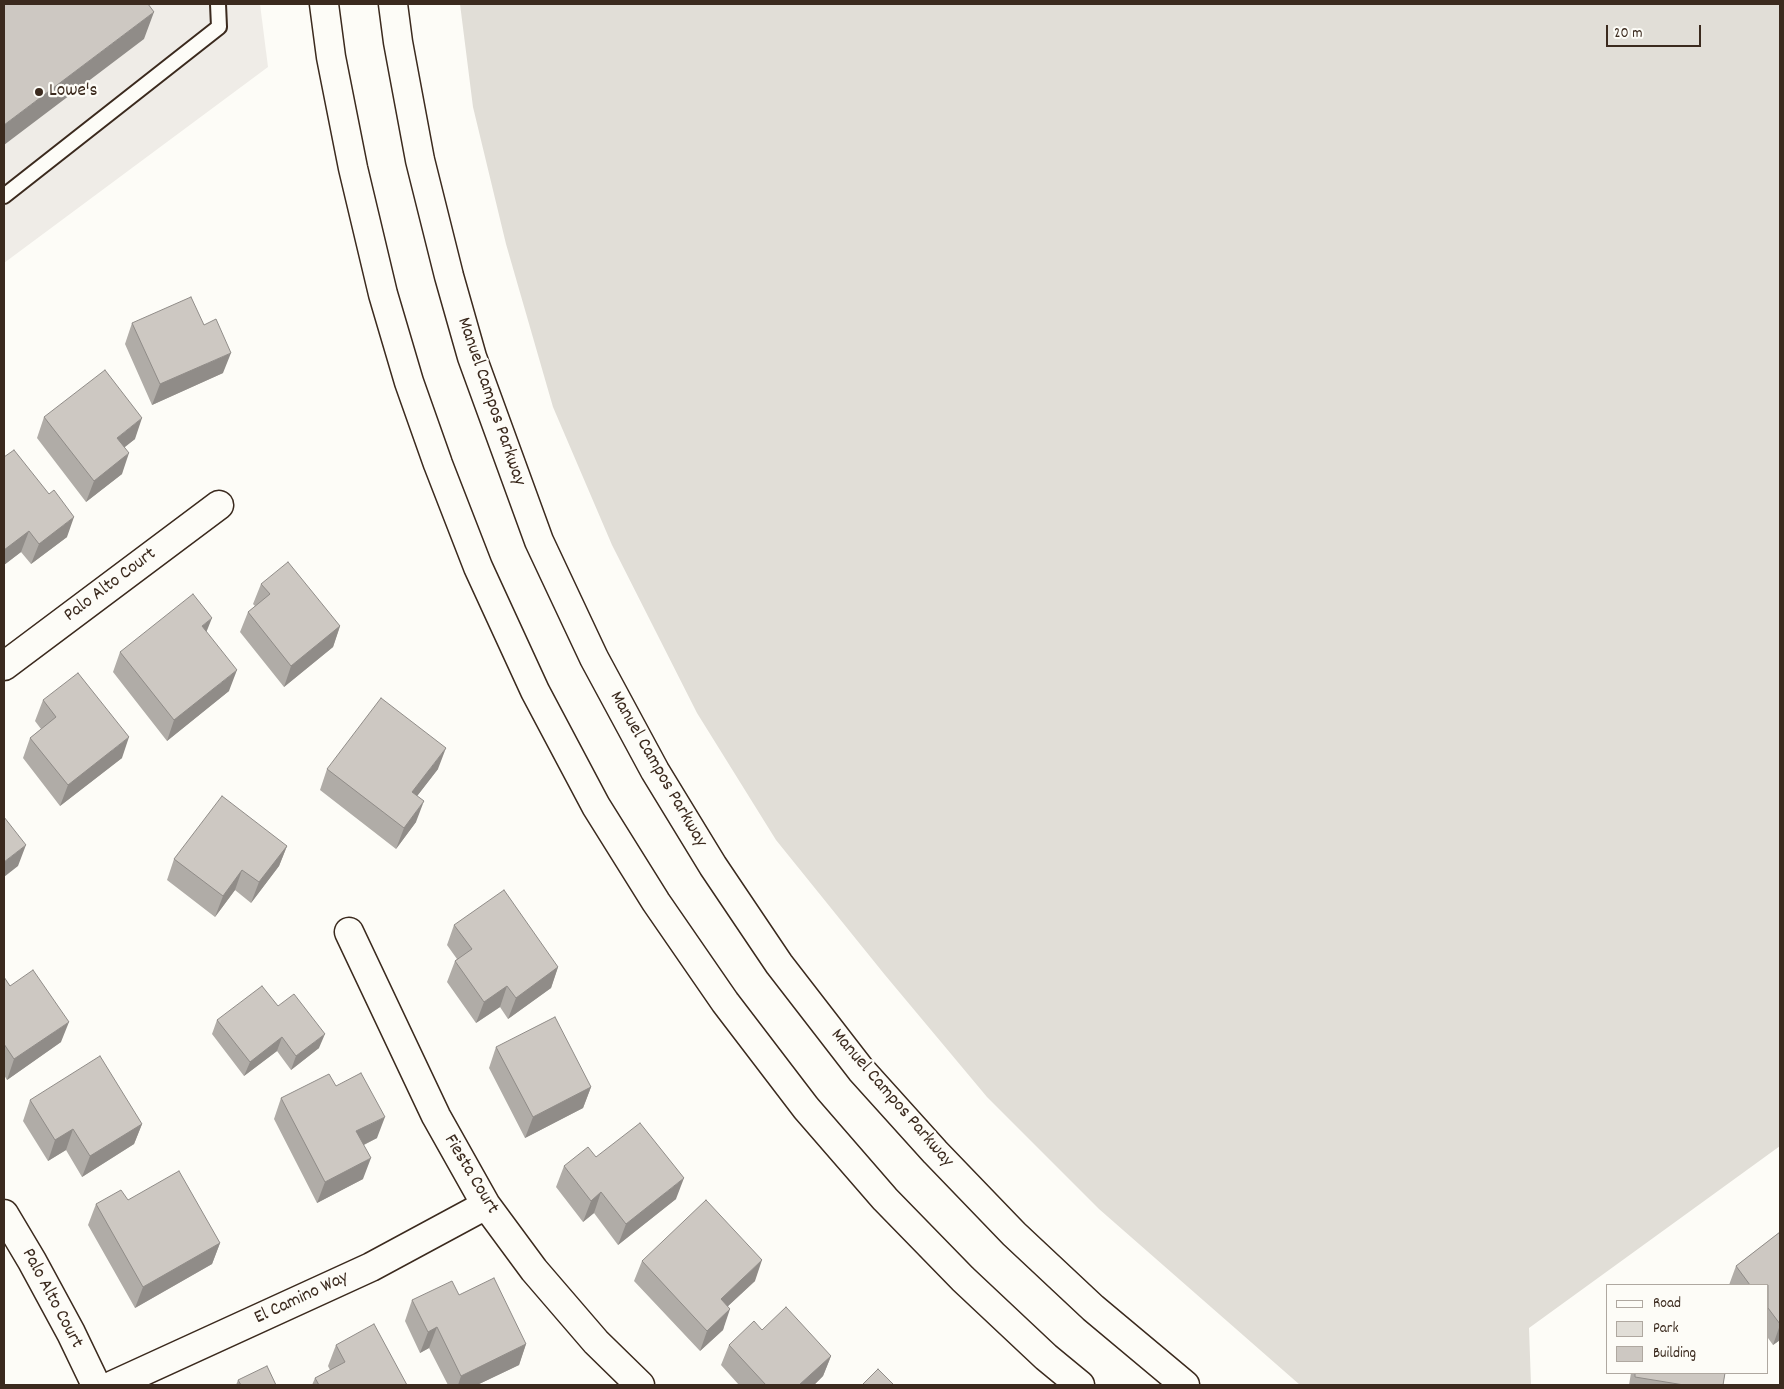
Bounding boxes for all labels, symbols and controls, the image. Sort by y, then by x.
scale bar [1609,15,1704,47]
text: 20 m [1614,23,1642,45]
place label: Lowe's [49,81,98,103]
marker: Lowe's [33,86,45,98]
street label: Manuel Campos Parkway [451,315,529,489]
street label: Palo Alto Court [60,544,162,628]
street label: Manuel Campos Parkway [603,688,711,852]
street label: Manuel Campos Parkway [825,1025,957,1173]
street label: Fiesta Court [437,1131,503,1219]
street label: Palo Alto Court [15,1245,87,1353]
street label: El Camino Way [251,1267,353,1331]
legend [1606,1284,1769,1374]
text: Road [1653,1293,1681,1315]
text: Park [1653,1318,1679,1340]
text: Building [1653,1343,1696,1365]

